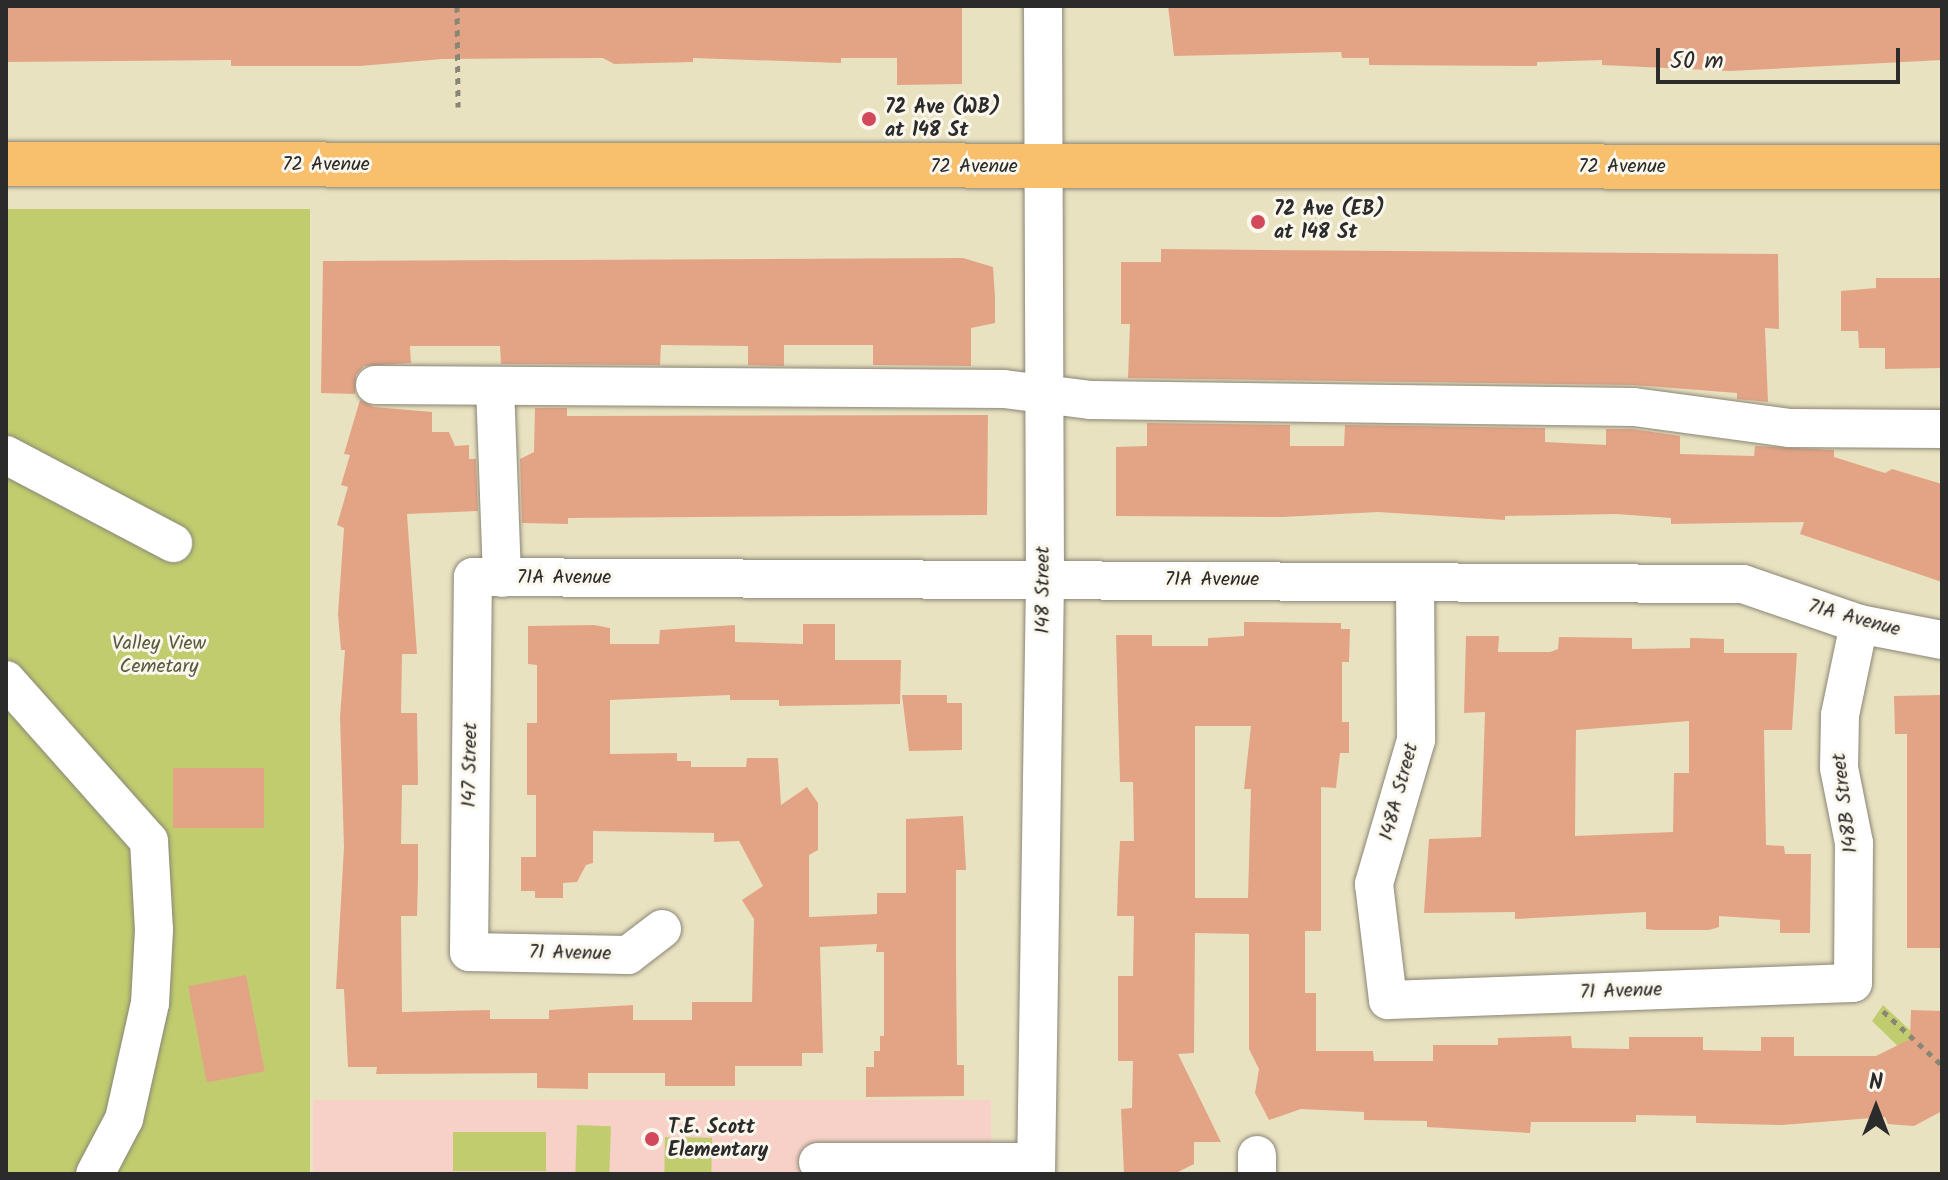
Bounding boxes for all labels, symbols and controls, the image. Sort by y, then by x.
scale bar [1660,32,1904,82]
text: 50 m [1670,42,1724,81]
place label: 72 Ave (WB) at 148 St [885,96,1001,143]
marker: 72 Ave (WB) at 148 St [860,110,878,128]
street label: 72 Avenue [282,153,370,177]
street label: 72 Avenue [930,155,1018,179]
street label: 72 Avenue [1578,155,1666,179]
place label: 72 Ave (EB) at 148 St [1274,198,1385,245]
marker: 72 Ave (EB) at 148 St [1249,213,1267,231]
street label: 148 Street [1032,546,1056,634]
street label: 71A Avenue [517,566,611,590]
street label: 71A Avenue [1165,568,1259,592]
street label: 71A Avenue [1805,595,1903,643]
park label: Valley View Cemetary [112,633,206,680]
street label: 147 Street [458,722,484,808]
street label: 148A Street [1375,740,1425,844]
street label: 148B Street [1828,752,1864,854]
street label: 71 Avenue [529,941,611,967]
street label: 71 Avenue [1579,979,1663,1005]
text: N [1869,1066,1883,1101]
north arrow [1836,1068,1916,1148]
place label: T.E. Scott Elementary [668,1116,768,1163]
marker: T.E. Scott Elementary [643,1130,661,1148]

